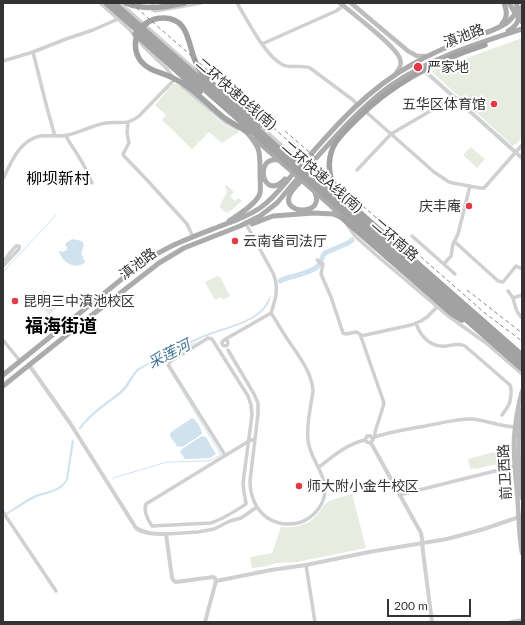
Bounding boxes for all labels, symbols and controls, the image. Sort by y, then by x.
street label: 滇池路 [441,21,487,51]
street label: 二环快速B线(南) [193,55,279,133]
place label: 严家地 [427,59,469,75]
marker: 严家地 [412,61,424,73]
place label: 五华区体育馆 [402,96,486,112]
marker: 五华区体育馆 [489,99,499,109]
street label: 二环快速A线(南) [278,138,366,216]
district label: 柳坝新村 [26,169,90,189]
place label: 庆丰庵 [419,198,461,214]
marker: 庆丰庵 [464,201,474,211]
street label: 二环南路 [368,215,422,265]
place label: 云南省司法厅 [243,233,327,249]
marker: 云南省司法厅 [230,236,240,246]
street label: 滇池路 [116,245,160,283]
place label: 昆明三中滇池校区 [23,293,135,309]
marker: 昆明三中滇池校区 [10,296,20,306]
district label: 福海街道 [25,315,97,337]
water label: 采莲河 [145,336,193,372]
street label: 前卫西路 [495,444,515,500]
place label: 师大附小金牛校区 [307,478,419,494]
marker: 师大附小金牛校区 [294,481,304,491]
scale bar [389,591,473,617]
text: 200 m [394,598,428,613]

